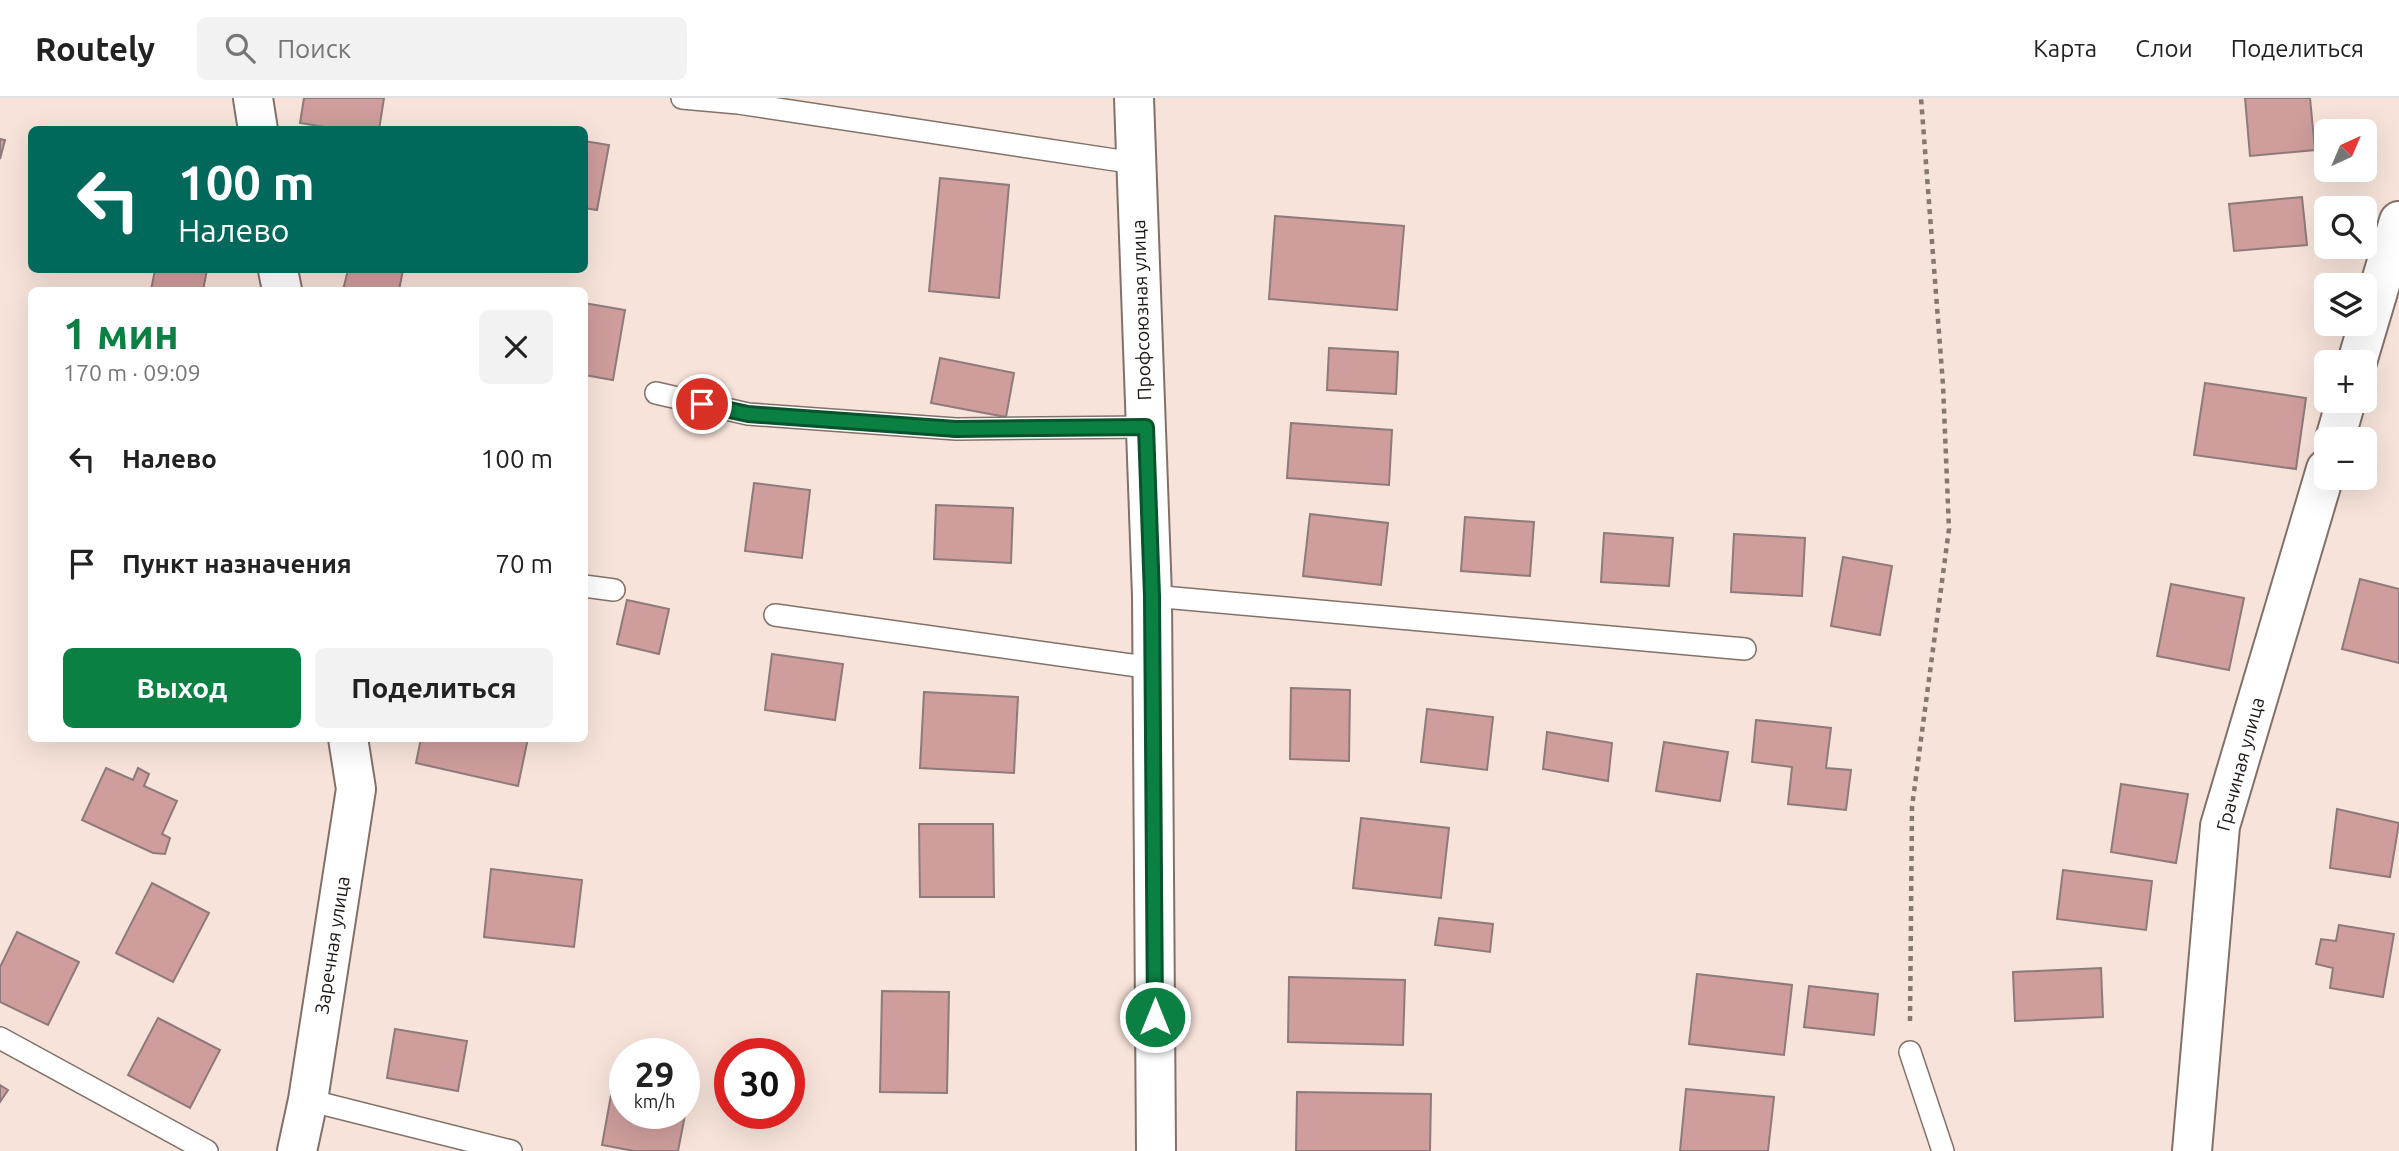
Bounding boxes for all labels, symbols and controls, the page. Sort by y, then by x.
search box [197,17,687,80]
icon: search [221,29,259,67]
text: Routely [35,30,155,67]
text: Поиск [277,34,351,63]
text: Карта [2033,35,2097,62]
text: Слои [2135,35,2193,62]
text: Поделиться [2231,35,2364,62]
north arrow [2314,119,2376,182]
map controls [2314,119,2377,490]
icon: left [63,154,154,245]
text: 100 m [178,154,315,209]
button: search [2314,196,2377,259]
text: Налево [178,212,290,248]
street label: Профсоюзная улица [1127,219,1155,401]
button: layers [2314,273,2377,336]
text: 1 мин [63,310,179,357]
button: close [479,310,553,384]
button: + [2314,350,2377,413]
text: 170 m · 09:09 [63,360,201,385]
pin [672,374,732,434]
icon: arrive [683,385,721,423]
button: − [2314,427,2377,490]
icon: left [63,440,101,478]
text: Налево [122,444,217,473]
text: 100 m [481,444,553,473]
icon: arrive [63,545,101,583]
text: Пункт назначения [122,549,352,578]
text: 70 m [495,549,553,578]
button: Выход [63,648,301,728]
button: Поделиться [315,648,553,728]
street label: Грачиная улица [2212,695,2268,833]
street label: Заречная улица [310,874,354,1016]
position arrow [1118,980,1192,1054]
speed limit sign: 30 [714,1038,805,1129]
text: 29 [635,1054,674,1094]
text: km/h [634,1091,675,1111]

